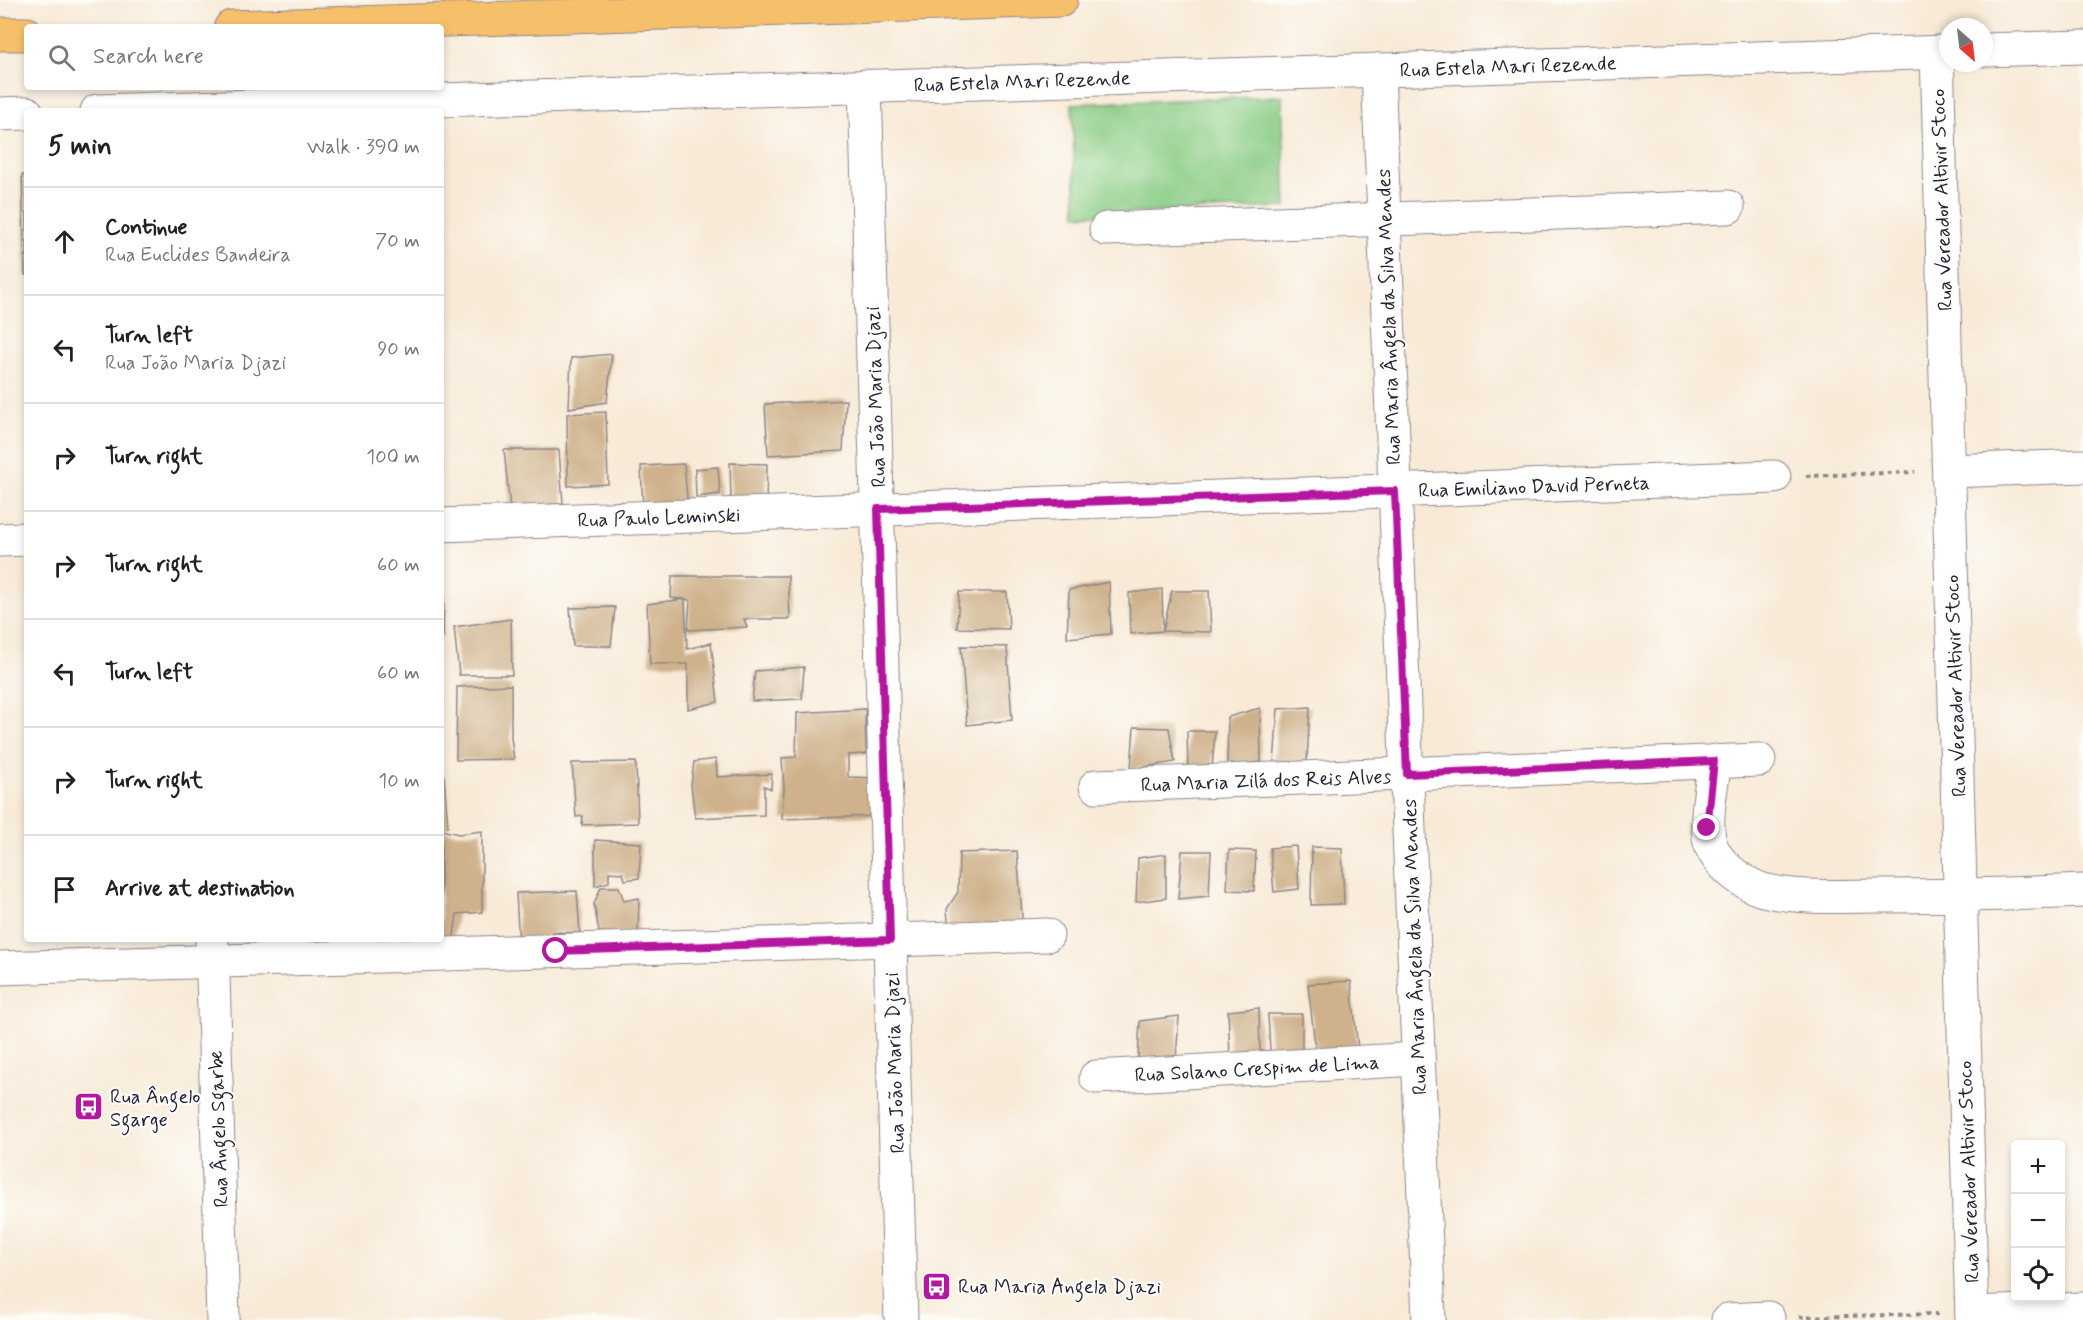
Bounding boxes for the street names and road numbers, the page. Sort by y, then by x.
street label: Rua Estela Mari Rezende [1399,50,1617,85]
street label: Rua Estela Mari Rezende [913,65,1131,100]
street label: Rua Vereador Altivir Stoco [1925,88,1960,311]
street label: Rua Maria Ângela da Silva Mendes [1371,168,1410,465]
street label: Rua João Maria Djazi [860,306,893,488]
street label: Rua Emiliano David Perneta [1418,470,1650,505]
street label: Rua Paulo Leminski [577,502,741,535]
street label: Rua Vereador Altivir Stoco [1939,574,1974,797]
street label: Rua Maria Zilá dos Reis Alves [1140,764,1392,799]
street label: Rua Maria Ângela da Silva Mendes [1397,798,1436,1095]
street label: Rua João Maria Djazi [879,972,912,1154]
street label: Rua Ângelo Sgarbe [203,1050,238,1208]
street label: Rua Solano Crespim de Lima [1134,1050,1380,1089]
street label: Rua Vereador Altivir Stoco [1952,1060,1987,1283]

